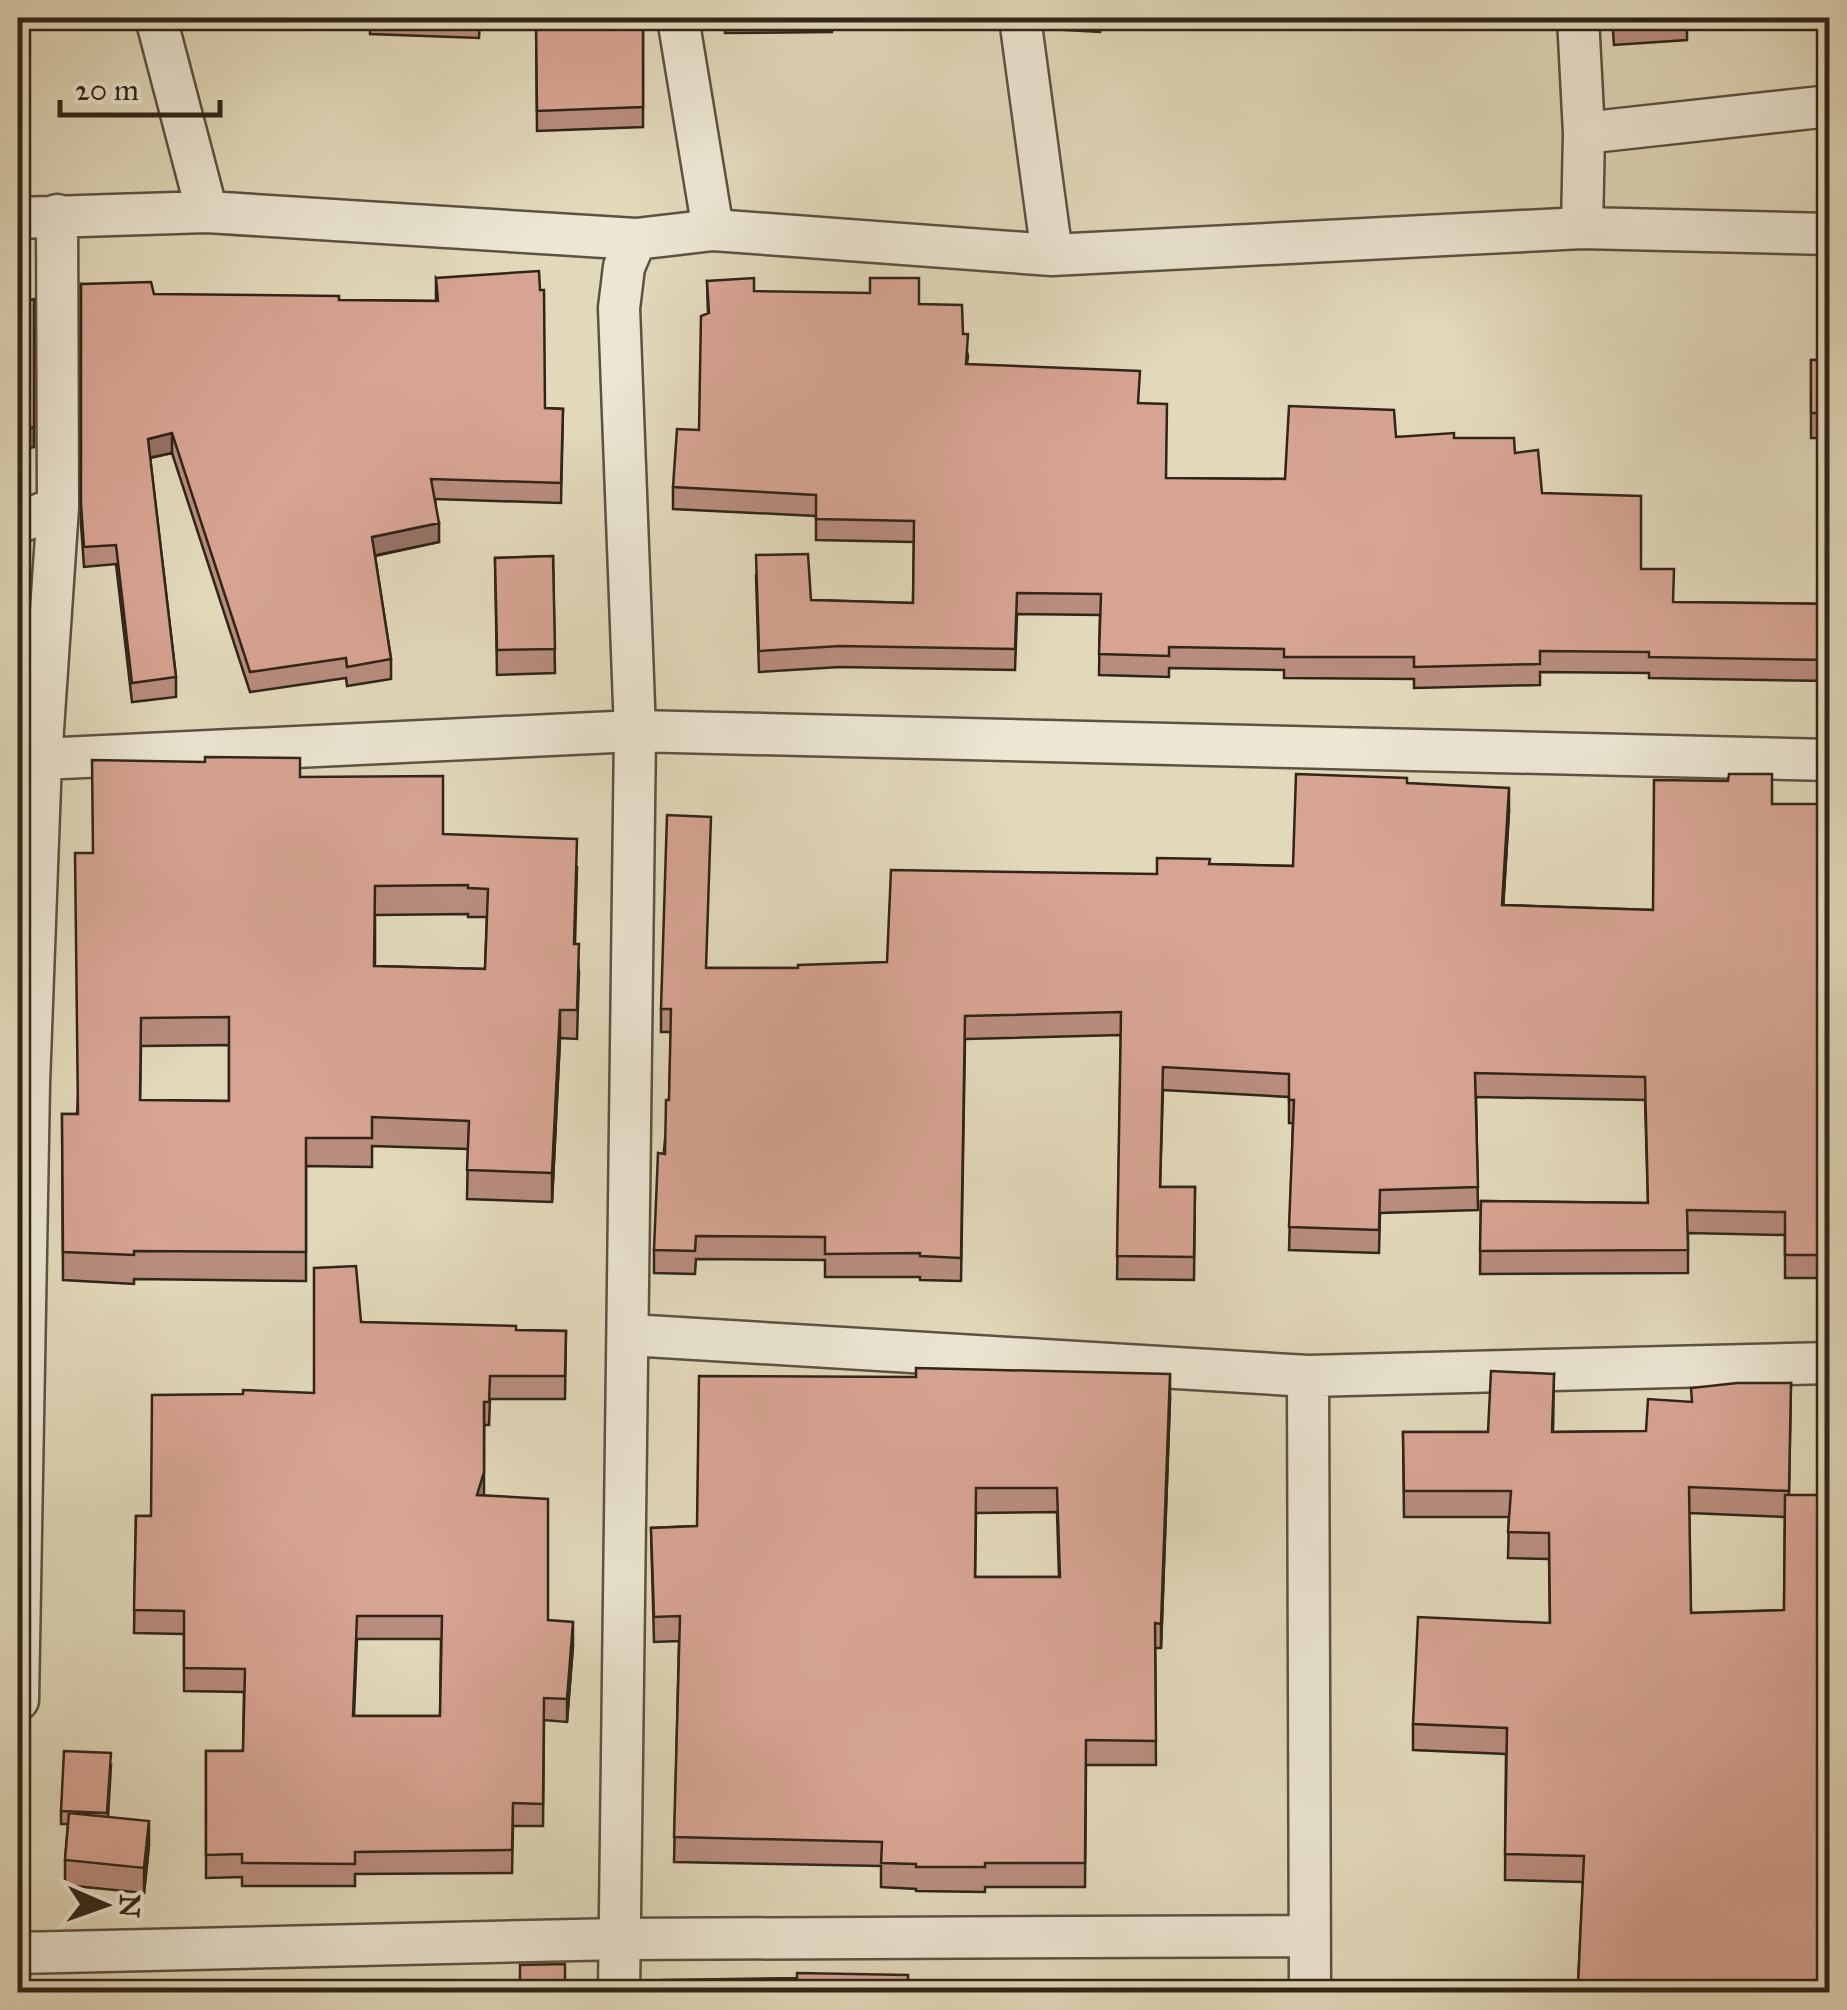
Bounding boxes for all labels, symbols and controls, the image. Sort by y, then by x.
scale bar [60,55,220,117]
text: 20 m [75,72,139,108]
north arrow [55,1855,155,1955]
text: N [112,1893,147,1919]

